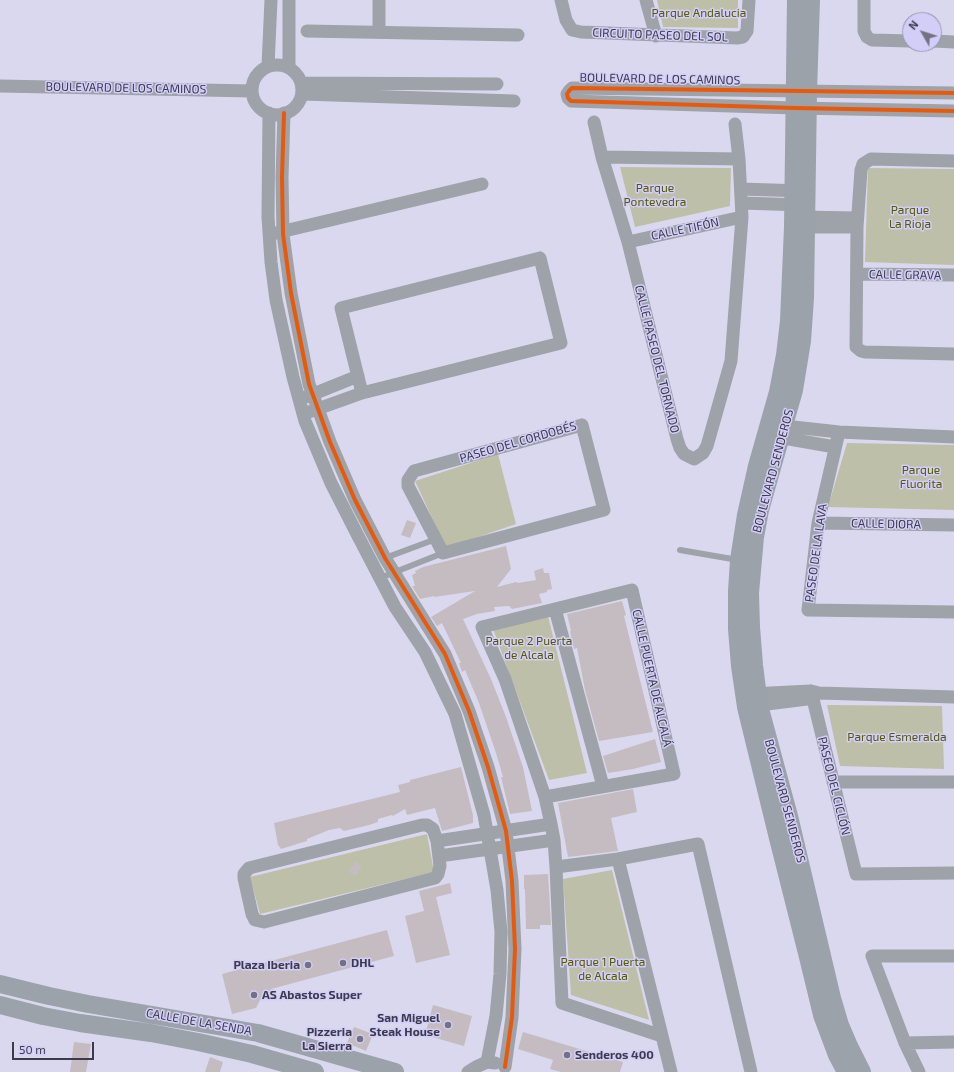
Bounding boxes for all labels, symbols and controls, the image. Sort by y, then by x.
park label: Parque Andalucia [652,6,746,20]
north arrow [902,12,942,52]
text: N [906,18,921,32]
street label: CIRCUITO PASEO DEL SOL [592,25,728,45]
street label: BOULEVARD DE LOS CAMINOS [580,70,740,88]
street label: BOULEVARD DE LOS CAMINOS [46,79,206,97]
park label: Parque Pontevedra [624,181,686,209]
park label: Parque La Rioja [889,203,931,231]
street label: CALLE TIFÓN [650,215,720,243]
street label: CALLE GRAVA [869,267,941,283]
street label: CALLE PASEO DEL TORNADO [632,284,682,434]
street label: BOULEVARD SENDEROS [750,408,796,534]
street label: PASEO DEL CORDOBÉS [458,418,578,466]
park label: Parque Fluorita [900,463,942,491]
street label: PASEO DE LA LAVA [802,503,830,603]
street label: CALLE DIORA [851,516,921,532]
street label: CALLE PUERTA DE ALCALÁ [629,608,675,748]
park label: Parque 2 Puerta de Alcala [486,634,572,662]
park label: Parque Esmeralda [847,730,947,744]
street label: PASEO DEL CICLÓN [815,735,853,837]
street label: BOULEVARD SENDEROS [762,738,808,864]
park label: Parque 1 Puerta de Alcala [561,955,645,983]
place label: DHL [351,956,374,970]
place label: Plaza Iberia [233,958,300,972]
marker: DHL [338,958,348,968]
marker: Plaza Iberia [303,960,313,970]
place label: AS Abastos Super [262,988,362,1002]
marker: AS Abastos Super [249,990,259,1000]
street label: CALLE DE LA SENDA [145,1006,253,1038]
place label: San Miguel Steak House [370,1011,440,1039]
marker: San Miguel Steak House [443,1020,453,1030]
place label: Pizzeria La Sierra [302,1025,352,1053]
scale bar [14,1034,96,1060]
marker: Pizzeria La Sierra [355,1034,365,1044]
text: 50 m [19,1042,46,1056]
place label: Senderos 400 [575,1048,654,1062]
marker: Senderos 400 [562,1050,572,1060]

